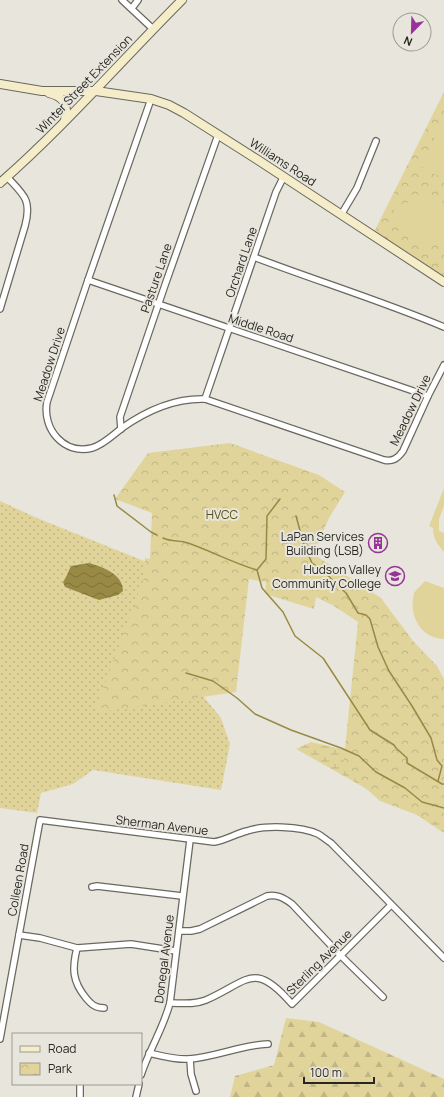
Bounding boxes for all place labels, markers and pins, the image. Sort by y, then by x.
place label: LaPan Services Building (LSB) [281,528,364,559]
building icon: LaPan Services Building (LSB) [367,532,389,554]
place label: Hudson Valley Community College [272,561,382,592]
school or university icon: Hudson Valley Community College [384,565,406,587]

